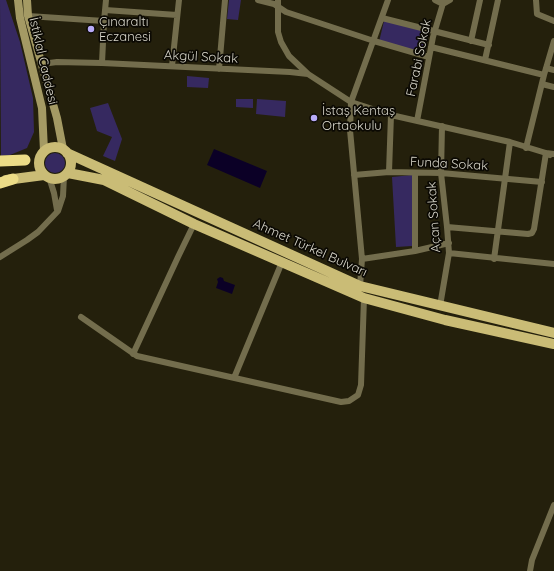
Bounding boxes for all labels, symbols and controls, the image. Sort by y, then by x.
place label: Çınaraltı Eczanesi [99,14,151,45]
street label: İstiklal Caddesi [25,16,61,106]
street label: Farabi Sokak [403,18,435,98]
marker: Çınaraltı Eczanesi [86,24,96,34]
street label: Akgül Sokak [164,47,238,67]
place label: İstaş Kentaş Ortaokulu [322,103,395,134]
marker: İstaş Kentaş Ortaokulu [309,113,319,123]
street label: Funda Sokak [410,154,488,174]
street label: Açan Sokak [424,181,444,253]
street label: Ahmet Türkel Bulvarı [251,216,369,280]

